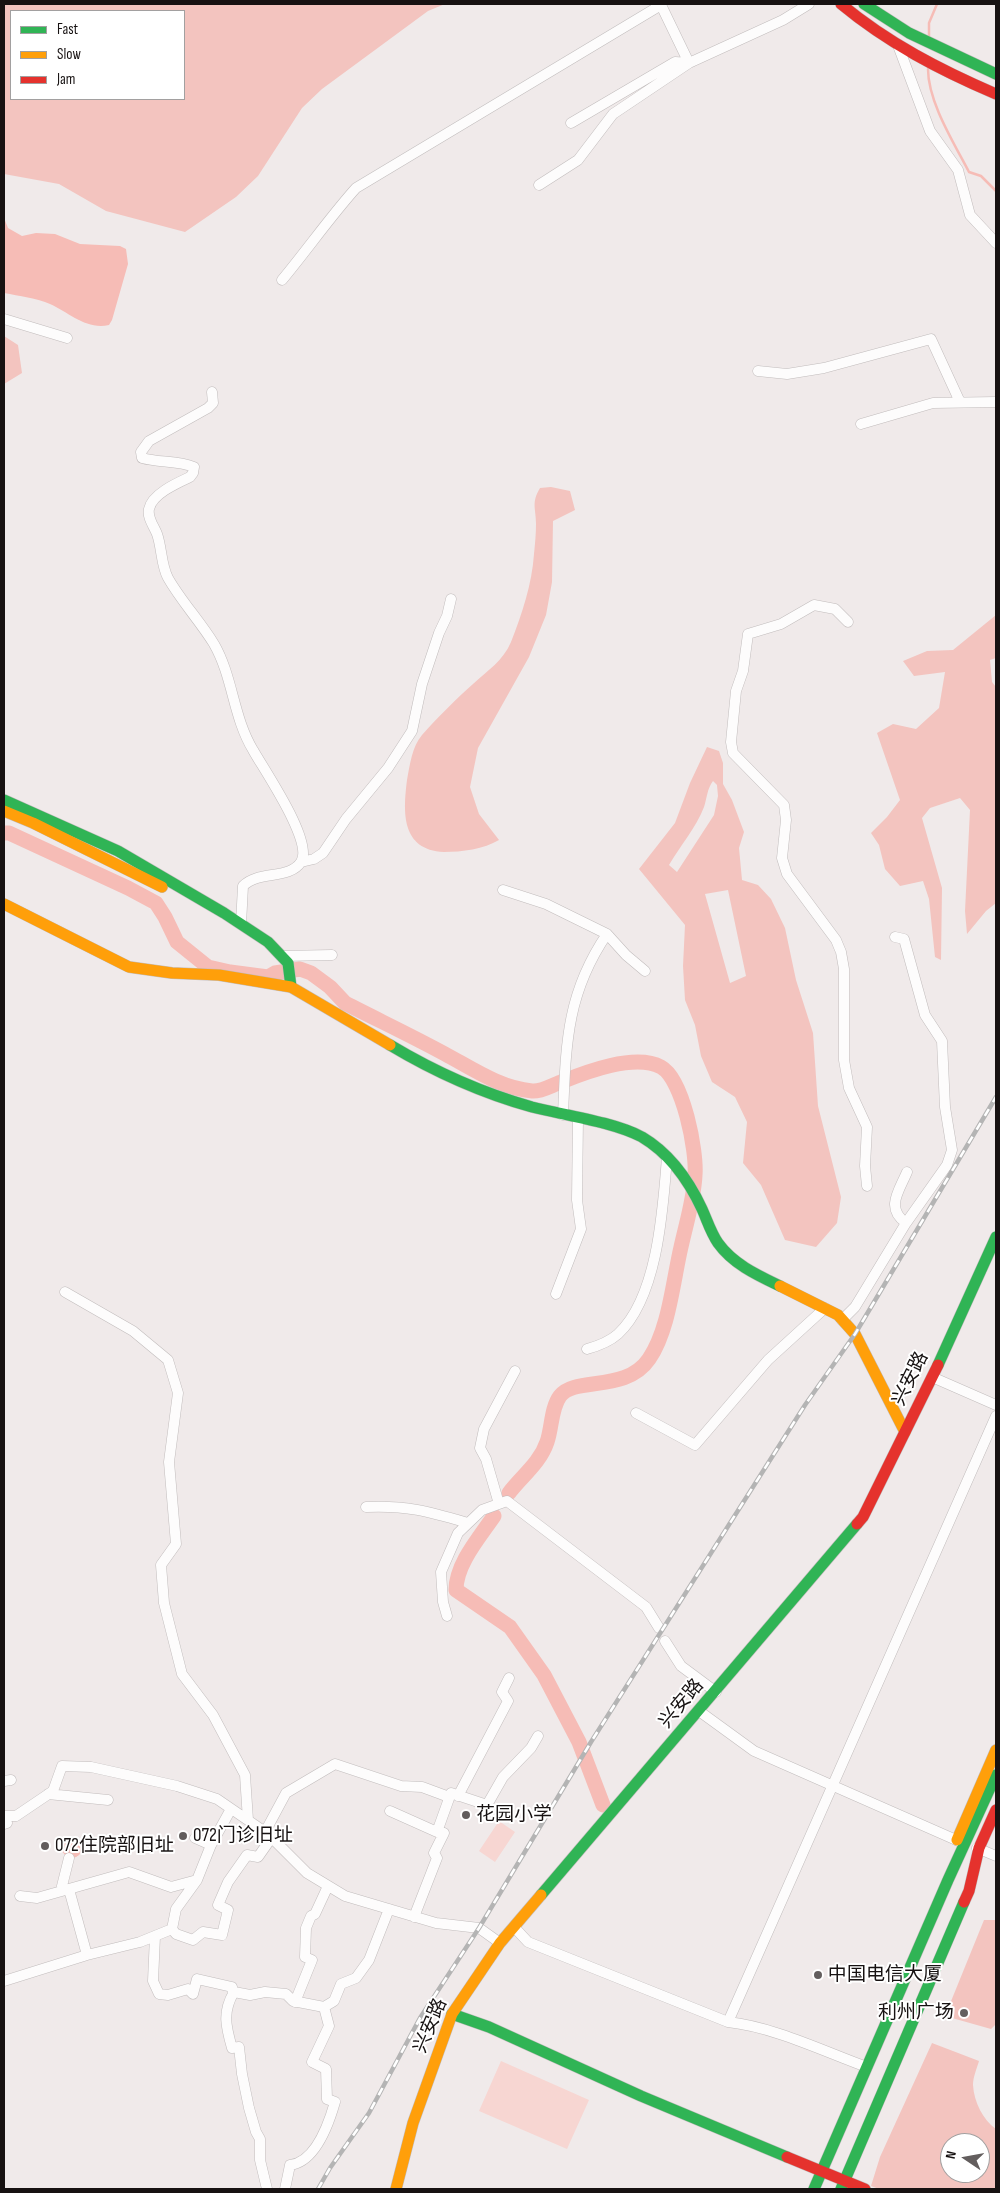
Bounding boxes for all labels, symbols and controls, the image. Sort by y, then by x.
legend [10,10,185,100]
text: Fast [57,20,78,39]
text: Slow [57,45,81,64]
text: Jam [57,70,75,89]
street label: 兴安路 [888,1348,934,1410]
street label: 兴安路 [655,1675,709,1733]
place label: 花园小学 [476,1804,552,1826]
marker: 花园小学 [460,1809,472,1821]
place label: 072门诊旧址 [193,1825,293,1847]
marker: 072门诊旧址 [177,1830,189,1842]
place label: 072住院部旧址 [55,1835,174,1857]
marker: 072住院部旧址 [39,1840,51,1852]
place label: 中国电信大厦 [828,1964,942,1986]
marker: 中国电信大厦 [812,1969,824,1981]
street label: 兴安路 [409,1995,453,2057]
place label: 利州广场 [878,2002,954,2024]
marker: 利州广场 [958,2007,970,2019]
north arrow [940,2133,990,2183]
text: N [942,2150,960,2160]

